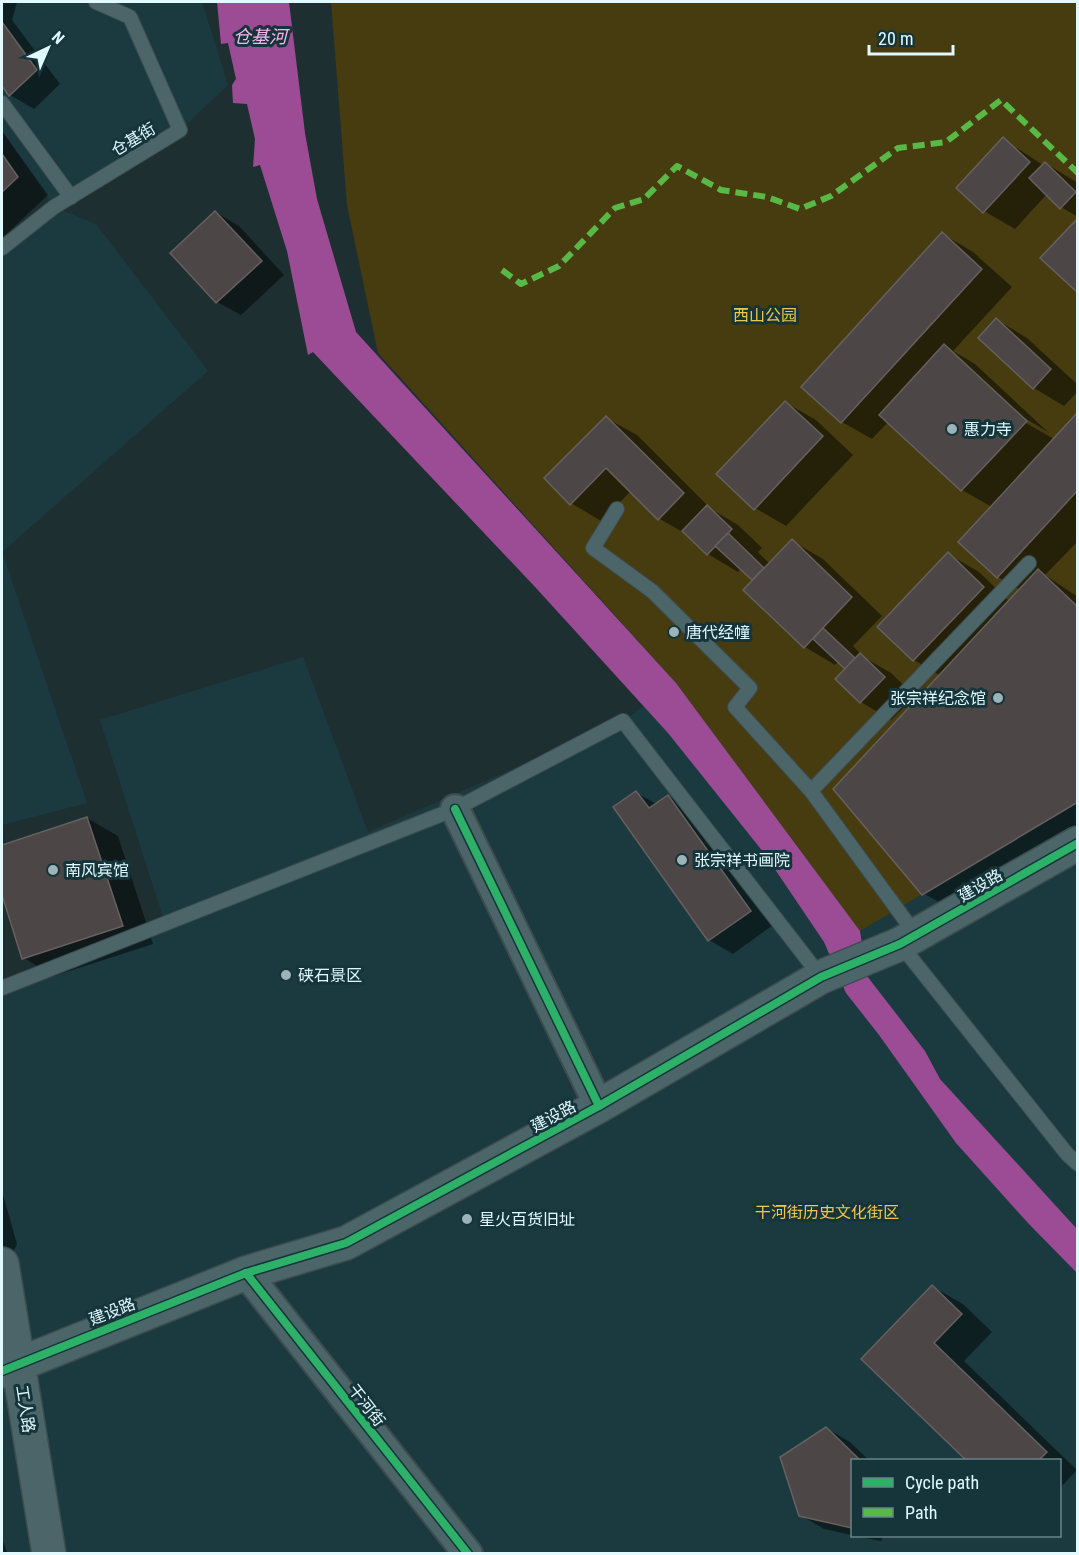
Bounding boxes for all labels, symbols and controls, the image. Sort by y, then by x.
north arrow [18,18,78,78]
scale bar [869,18,953,56]
water label: 仓基河 [233,26,290,47]
text: N [48,27,68,48]
text: 20 m [878,28,913,49]
street label: 仓基街 [108,119,159,160]
park label: 西山公园 [733,306,797,325]
place label: 惠力寺 [964,420,1012,439]
marker: 惠力寺 [945,422,959,436]
place label: 唐代经幢 [686,623,750,642]
marker: 唐代经幢 [667,625,681,639]
place label: 张宗祥纪念馆 [890,689,986,708]
marker: 张宗祥纪念馆 [991,691,1005,705]
place label: 张宗祥书画院 [694,851,790,870]
marker: 张宗祥书画院 [675,853,689,867]
place label: 南风宾馆 [65,861,129,880]
marker: 南风宾馆 [46,863,60,877]
street label: 建设路 [955,865,1006,906]
place label: 硖石景区 [298,966,362,985]
marker: 硖石景区 [279,968,293,982]
street label: 建设路 [528,1097,579,1136]
park label: 干河街历史文化街区 [755,1203,899,1222]
place label: 星火百货旧址 [479,1210,575,1229]
marker: 星火百货旧址 [460,1212,474,1226]
street label: 建设路 [86,1294,138,1329]
street label: 干河街 [344,1381,389,1430]
street label: 工人路 [12,1384,39,1434]
legend [851,1459,1061,1537]
text: Cycle path [905,1472,979,1493]
text: Path [905,1502,938,1523]

